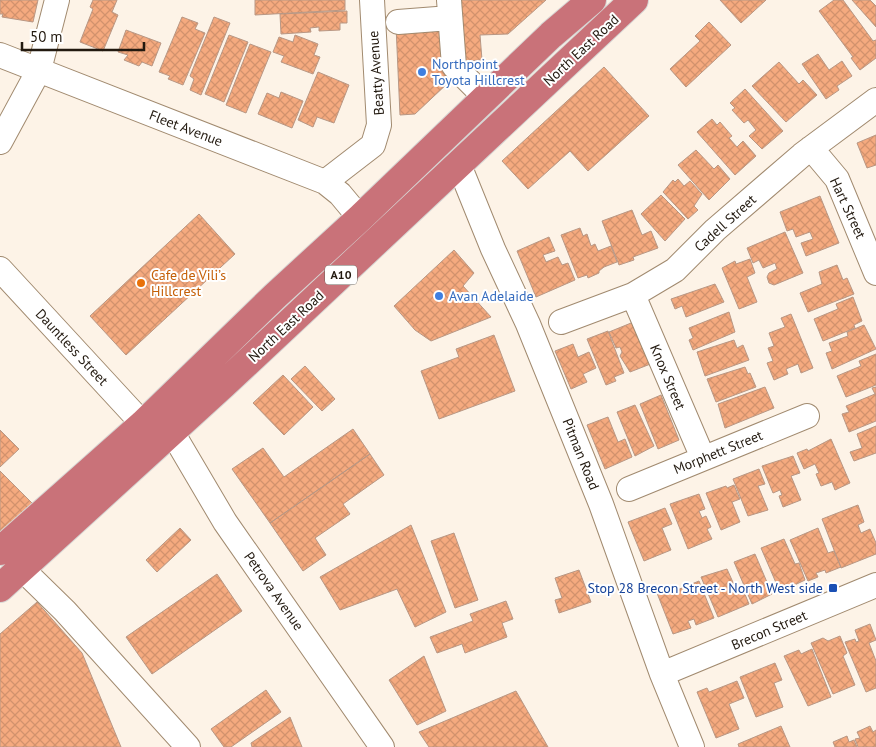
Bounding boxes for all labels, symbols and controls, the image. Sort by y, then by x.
street label: North East Road [539,10,623,90]
scale bar [22,20,145,52]
text: 50 m [30,27,63,46]
street label: Beatty Avenue [364,30,388,116]
place label: Northpoint Toyota Hillcrest [432,55,525,89]
marker: Northpoint Toyota Hillcrest [416,66,428,78]
street label: Fleet Avenue [147,106,225,150]
street label: Hart Street [826,174,870,242]
street label: Cadell Street [690,190,760,255]
place label: Cafe de Vili’s Hillcrest [151,266,226,300]
road number: A10 [325,266,357,284]
marker: Cafe de Vili’s Hillcrest [135,277,147,289]
street label: North East Road [244,286,328,366]
place label: Avan Adelaide [449,287,534,305]
marker: Avan Adelaide [433,290,445,302]
street label: Dauntless Street [32,305,112,389]
street label: Knox Street [646,342,690,413]
street label: Pitman Road [558,416,604,492]
street label: Morphett Street [671,426,765,478]
street label: Petrova Avenue [240,548,308,634]
place label: Stop 28 Brecon Street - North West side [588,579,823,597]
marker: Stop 28 Brecon Street - North West side [827,582,839,594]
street label: Brecon Street [728,606,810,654]

